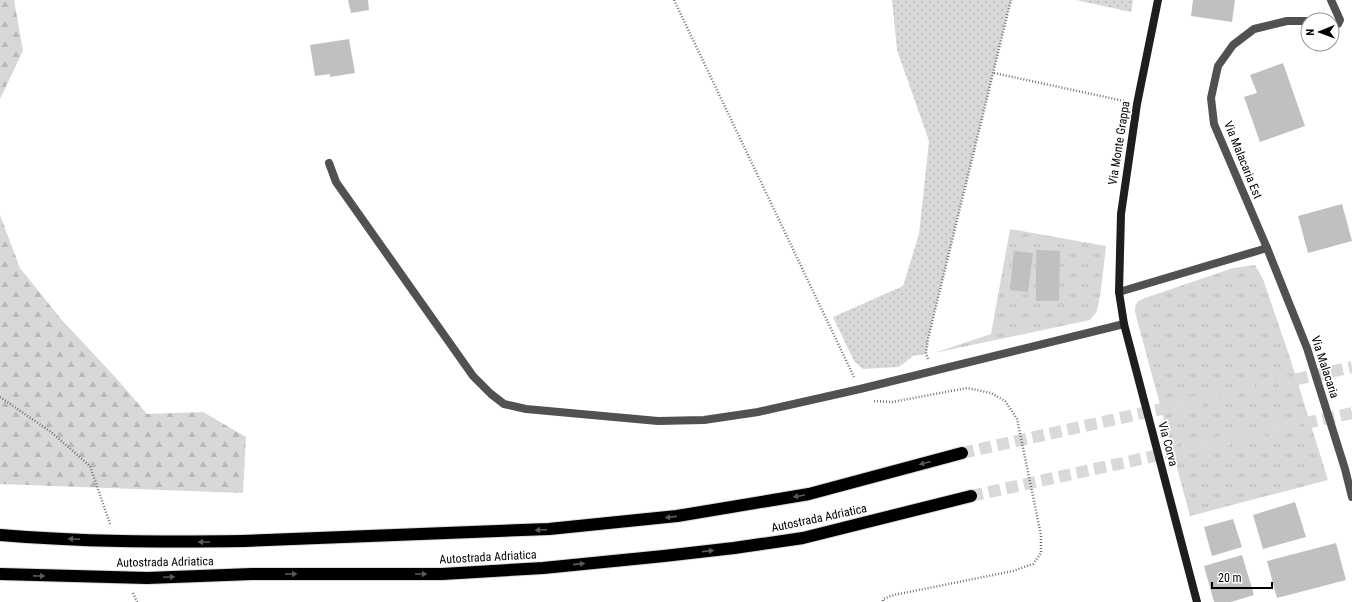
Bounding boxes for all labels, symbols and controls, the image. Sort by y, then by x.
north arrow [1300,12,1340,52]
text: N [1304,28,1317,36]
street label: Via Monte Grappa [1105,100,1133,186]
street label: Via Malacaria Est [1221,119,1265,201]
street label: Via Malacaria [1308,334,1342,400]
street label: Via Corva [1155,420,1181,468]
one-way arrow [918,460,930,466]
one-way arrow [793,493,805,499]
street label: Autostrada Adriatica [770,501,868,535]
one-way arrow [665,514,677,520]
one-way arrow [535,526,547,533]
one-way arrow [68,535,80,542]
one-way arrow [197,539,210,545]
street label: Autostrada Adriatica [439,547,537,567]
one-way arrow [702,548,714,554]
street label: Autostrada Adriatica [116,554,214,570]
one-way arrow [573,561,585,568]
scale bar [1212,564,1272,590]
one-way arrow [285,571,298,577]
one-way arrow [415,571,428,577]
text: 20 m [1218,571,1242,585]
one-way arrow [33,573,46,579]
one-way arrow [163,574,176,580]

